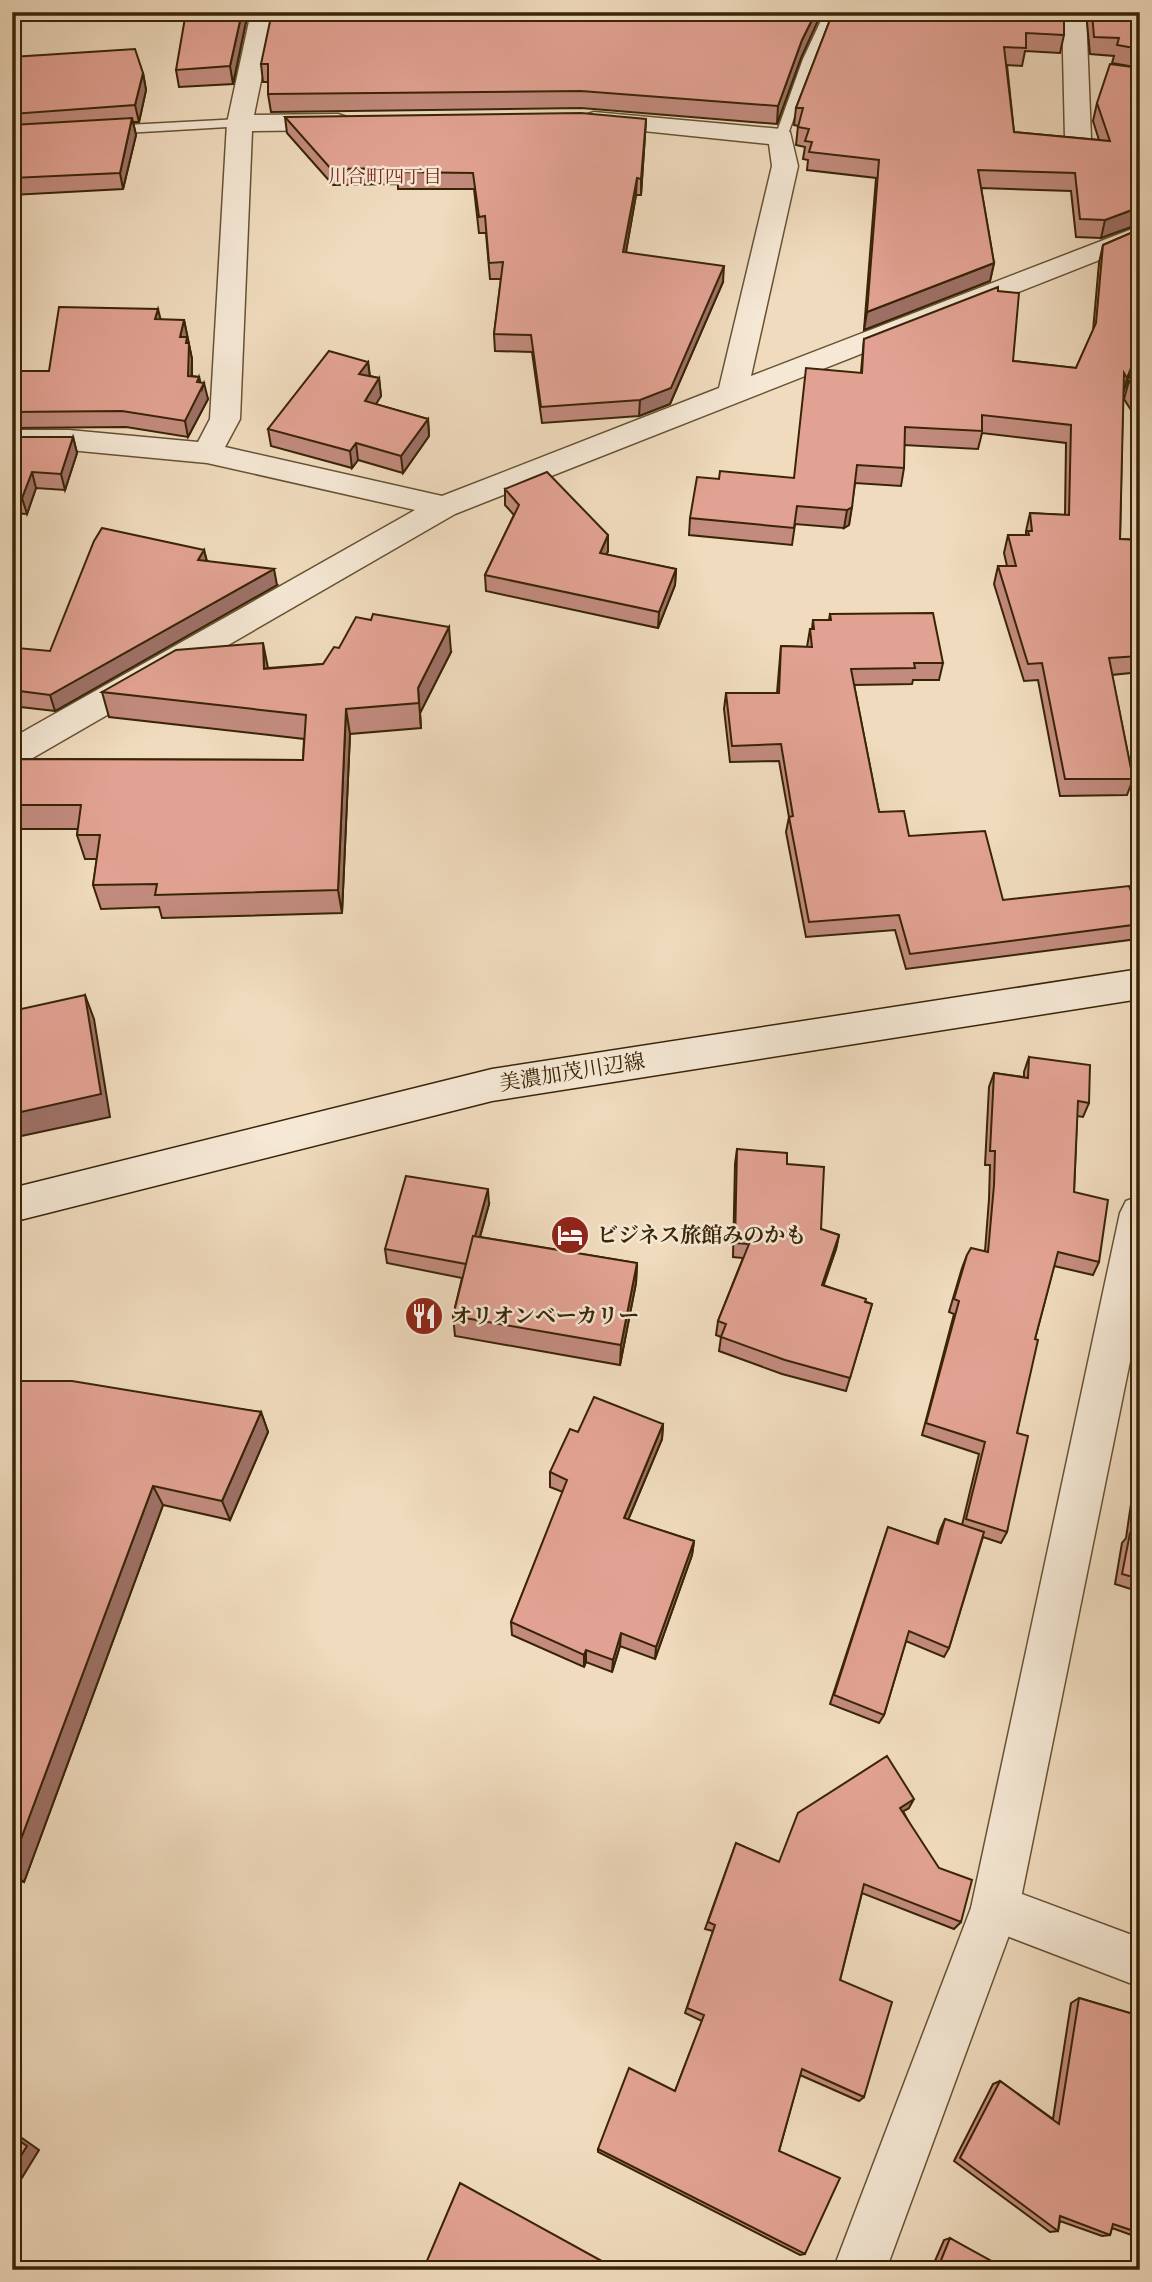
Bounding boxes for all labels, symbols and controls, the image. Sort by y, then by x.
district label: 川合町四丁目 [328,164,442,190]
street label: 美濃加茂川辺線 [497,1047,647,1098]
hotel icon: ビジネス旅館みのかも [549,1214,591,1256]
place label: ビジネス旅館みのかも [597,1221,806,1250]
restaurant icon: オリオンベーカリー [403,1295,445,1337]
place label: オリオンベーカリー [451,1302,639,1331]

